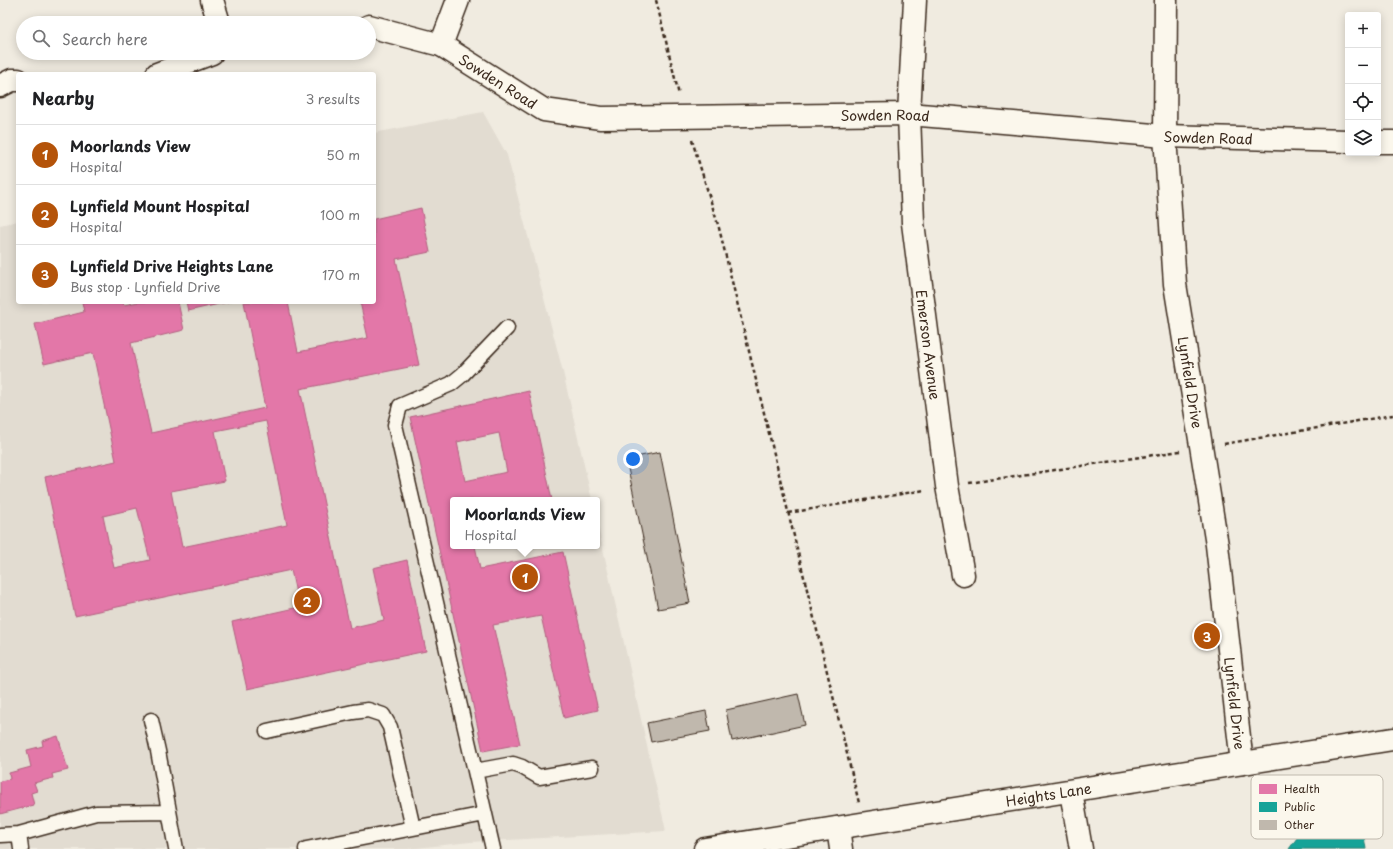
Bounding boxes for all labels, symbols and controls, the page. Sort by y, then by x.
map controls [1345,12,1381,156]
button: + [1345,12,1381,48]
search box [16,16,376,60]
icon: search [30,27,52,49]
text: Search here [62,27,148,50]
street label: Sowden Road [455,48,542,114]
button: − [1345,48,1381,84]
button: locate [1345,84,1381,120]
text: Nearby [32,85,94,111]
text: 3 results [306,89,360,108]
street label: Sowden Road [840,103,931,126]
button: layers [1345,120,1381,156]
street label: Sowden Road [1163,125,1253,149]
text: Moorlands View [70,134,191,157]
text: 1 [42,145,48,164]
text: 50 m [326,145,360,164]
text: Hospital [70,157,122,176]
text: Lynfield Mount Hospital [70,194,250,217]
text: 2 [40,205,50,224]
text: 100 m [320,205,360,224]
text: Hospital [70,217,122,236]
text: Lynfield Drive Heights Lane [70,254,273,277]
text: 3 [41,265,49,284]
text: 170 m [322,265,360,284]
text: Bus stop · Lynfield Drive [70,277,221,296]
street label: Emerson Avenue [911,288,946,401]
street label: Lynfield Drive [1173,335,1209,430]
your location [623,449,643,469]
popup [450,497,600,549]
text: Moorlands View [465,502,585,525]
text: Hospital [465,525,517,544]
pin: 1 [512,562,538,592]
pin: 2 [294,586,320,616]
pin: 3 [1194,621,1220,651]
street label: Lynfield Drive [1219,656,1251,751]
legend [1251,775,1383,839]
street label: Heights Lane [1004,777,1093,811]
text: Health [1284,780,1320,797]
text: Public [1284,798,1315,815]
text: Other [1284,816,1315,833]

